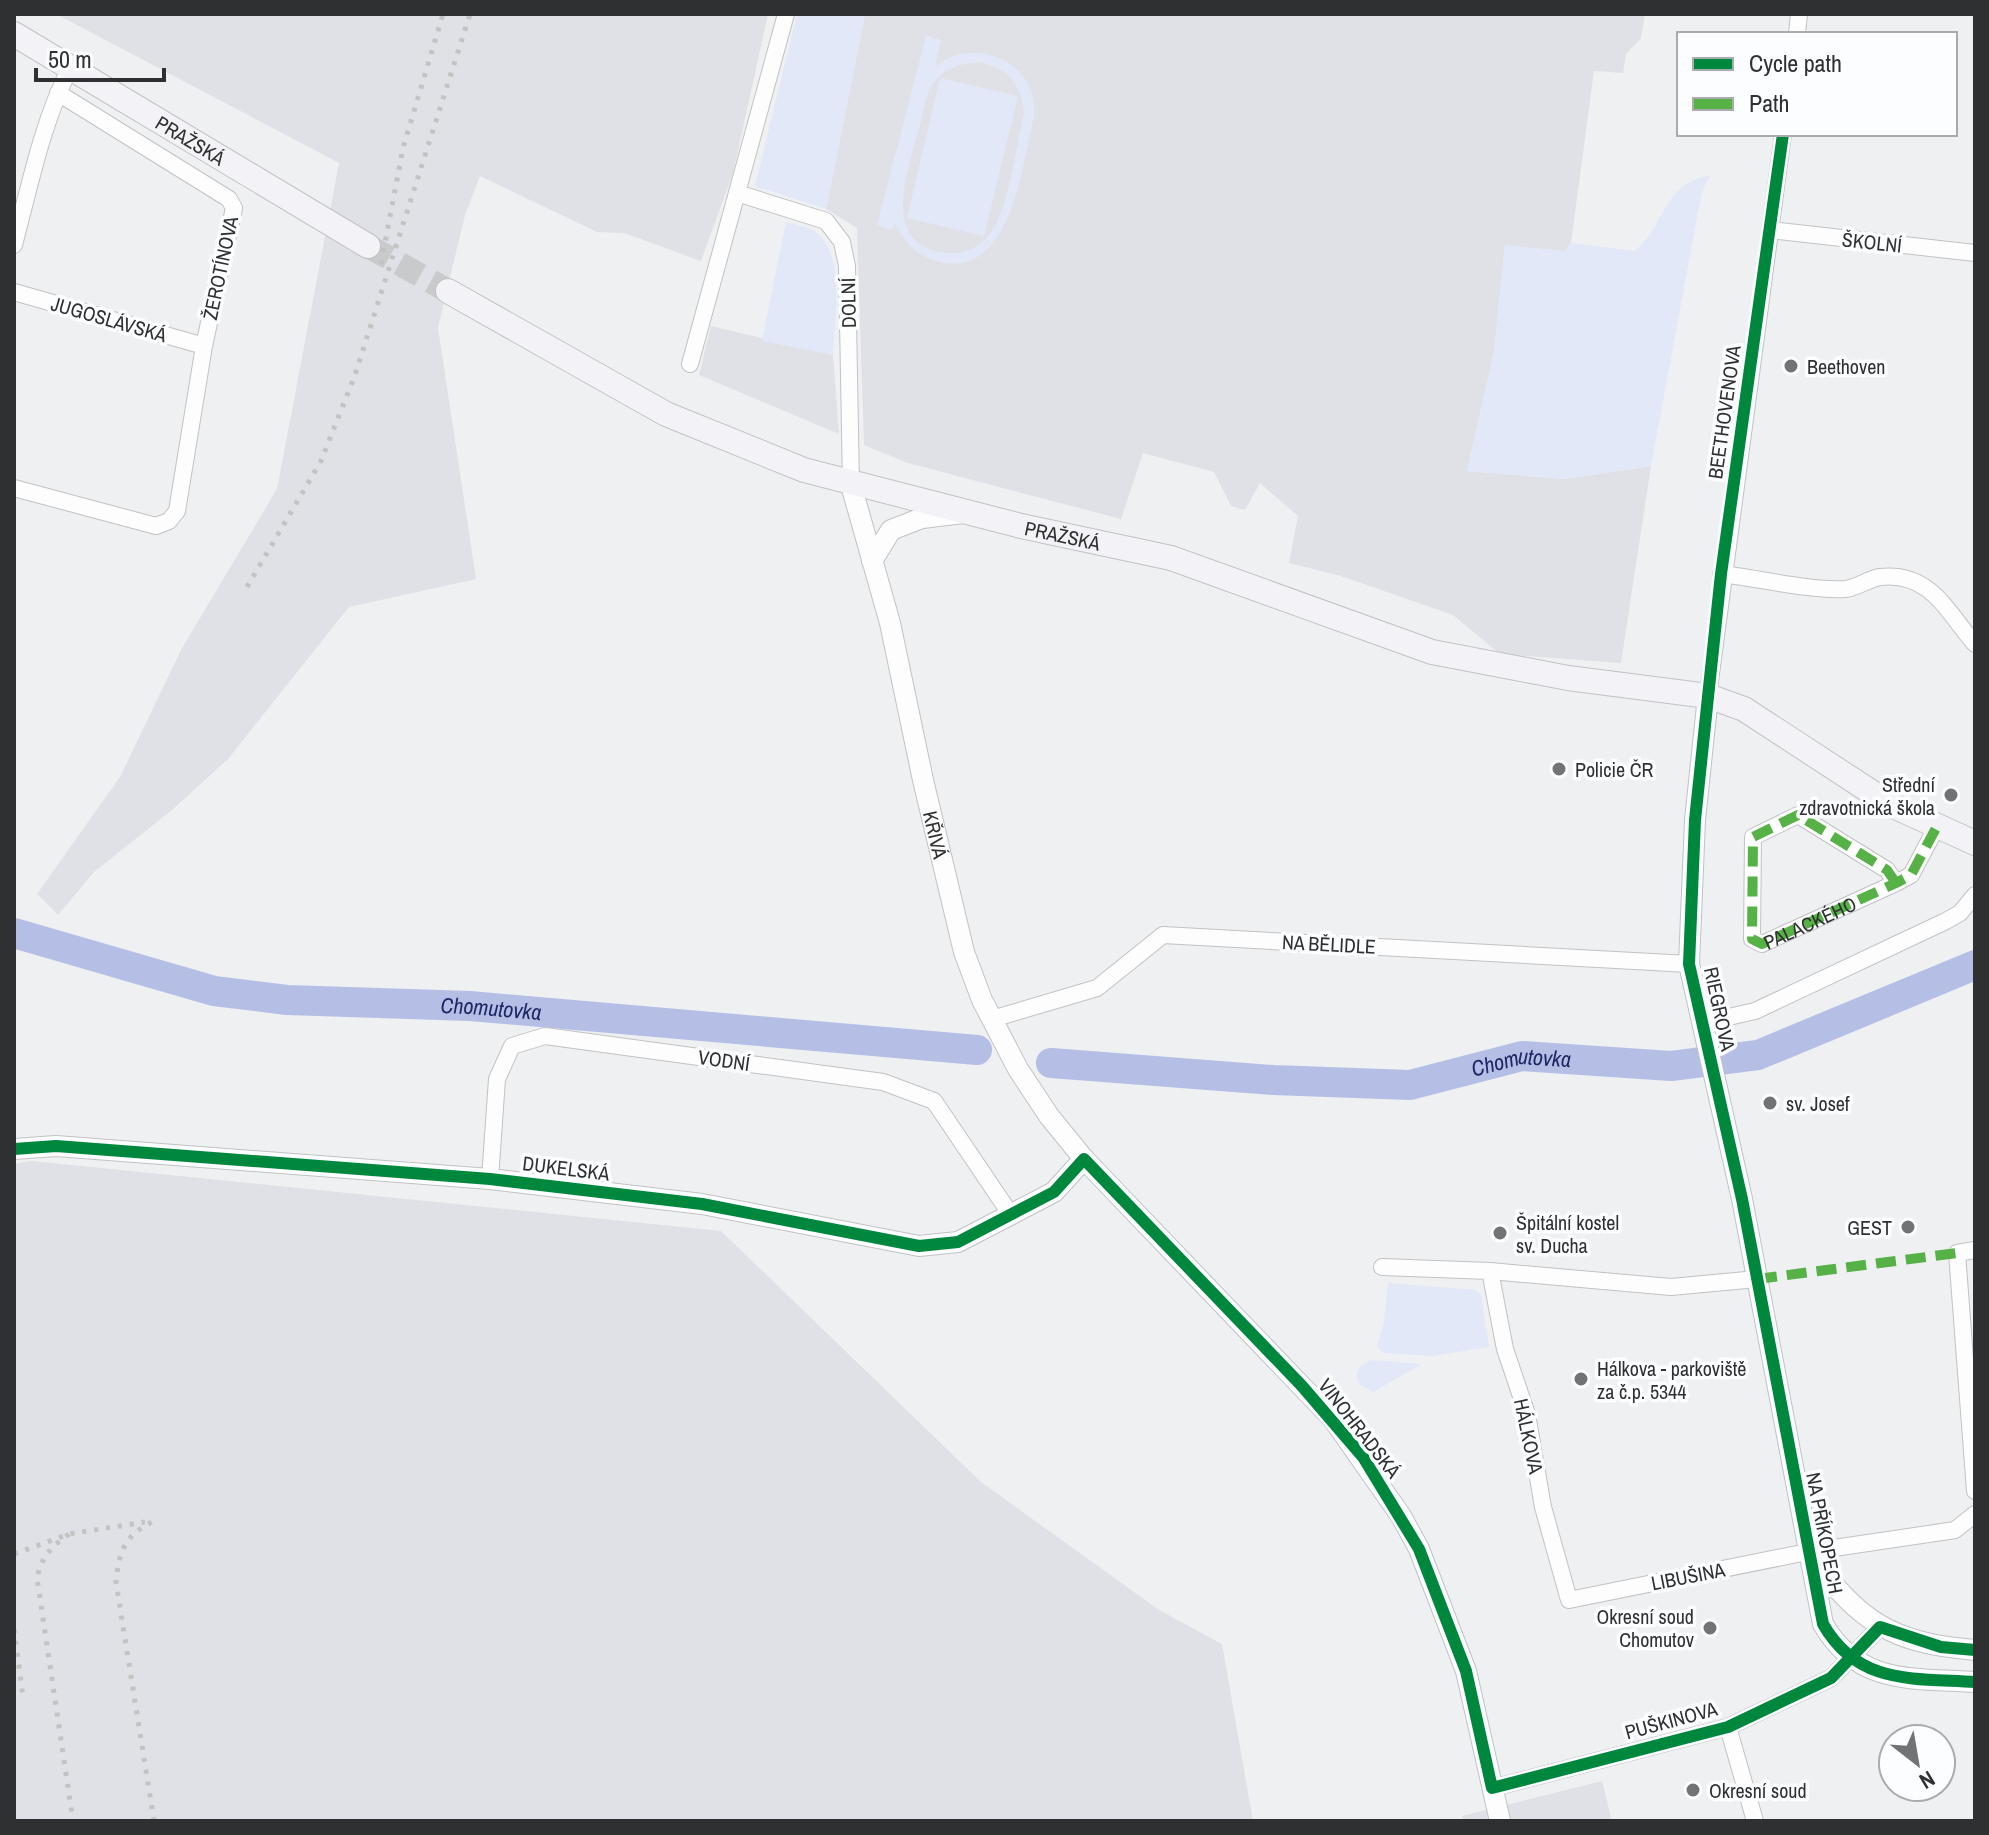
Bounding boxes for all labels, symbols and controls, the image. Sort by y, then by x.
scale bar [36,32,164,82]
legend [1677,32,1957,136]
text: 50 m [48,43,92,75]
text: Cycle path [1749,47,1842,79]
text: Path [1749,87,1790,119]
street label: PRAŽSKÁ [151,109,231,171]
street label: ŽEROTÍNOVA [196,214,244,322]
street label: ŠKOLNÍ [1841,225,1904,259]
street label: DOLNÍ [834,277,862,328]
street label: JUGOSLÁVSKÁ [48,290,170,348]
street label: BEETHOVENOVA [1701,343,1747,481]
place label: Beethoven [1807,353,1885,380]
marker: Beethoven [1782,357,1800,375]
street label: PRAŽSKÁ [1022,514,1103,556]
place label: Policie ČR [1575,756,1654,783]
marker: Policie ČR [1550,760,1568,778]
place label: Střední zdravotnická škola [1799,771,1935,821]
marker: Střední zdravotnická škola [1942,786,1960,804]
street label: KŘIVÁ [917,808,955,861]
street label: PALACKÉHO [1759,890,1860,955]
street label: NA BĚLIDLE [1281,928,1377,960]
street label: RIEGROVA [1698,964,1742,1054]
water label: Chomutovka [440,990,543,1027]
water label: Chomutovka [1468,1041,1572,1084]
street label: VODNÍ [696,1043,752,1077]
place label: sv. Josef [1786,1090,1850,1117]
marker: sv. Josef [1761,1094,1779,1112]
street label: DUKELSKÁ [521,1149,611,1187]
place label: Špitální kostel sv. Ducha [1516,1209,1619,1259]
place label: GEST [1847,1214,1892,1241]
marker: GEST [1899,1218,1917,1236]
marker: Špitální kostel sv. Ducha [1491,1224,1509,1242]
place label: Hálkova - parkoviště za č.p. 5344 [1597,1355,1746,1405]
marker: Hálkova - parkoviště za č.p. 5344 [1572,1370,1590,1388]
street label: VINOHRADSKÁ [1313,1373,1407,1483]
street label: HÁLKOVA [1508,1396,1550,1476]
street label: NA PŘÍKOPECH [1800,1470,1850,1596]
street label: LIBUŠINA [1649,1556,1727,1596]
place label: Okresní soud Chomutov [1596,1603,1695,1653]
marker: Okresní soud Chomutov [1701,1619,1719,1637]
street label: PUŠKINOVA [1622,1695,1720,1745]
north arrow [1877,1723,1957,1803]
text: N [1914,1764,1941,1796]
place label: Okresní soud [1709,1777,1807,1804]
marker: Okresní soud [1684,1781,1702,1799]

